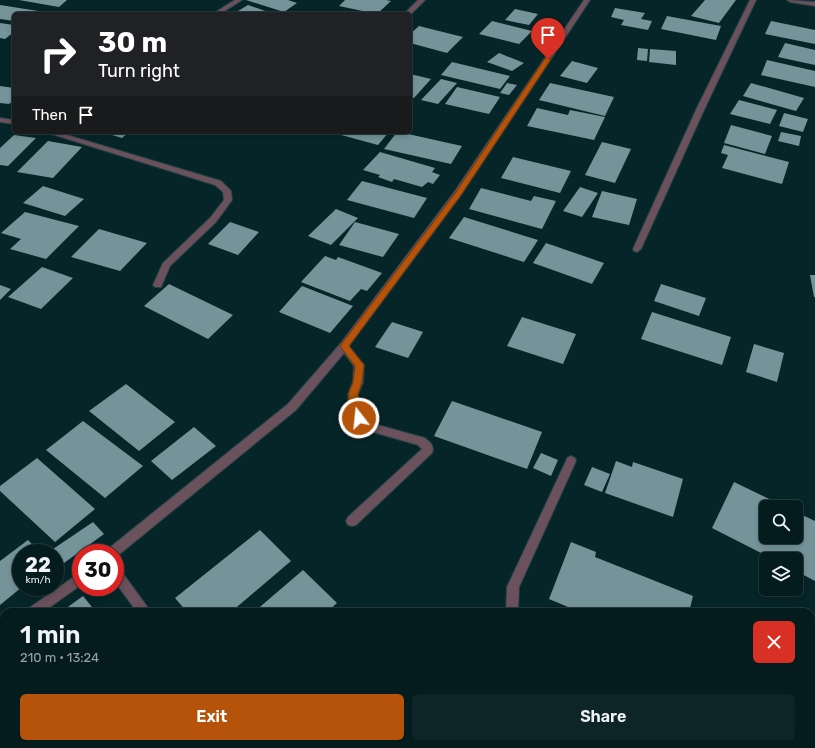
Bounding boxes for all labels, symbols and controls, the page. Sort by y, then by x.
pin [531,18,565,59]
icon: arrive [537,24,559,46]
text: 30 m [98,26,167,59]
icon: right [32,28,84,80]
text: Turn right [98,60,180,82]
icon: arrive [75,104,97,126]
text: Then [32,106,67,124]
position arrow [338,397,380,439]
map controls [759,500,803,596]
button: search [759,500,803,544]
speed limit sign: 30 [72,544,124,596]
button: layers [759,552,803,596]
text: 22 [25,553,51,577]
text: km/h [26,574,50,586]
text: 1 min [20,621,80,649]
button: close [753,621,795,663]
text: 210 m · 13:24 [20,650,99,665]
button: Exit [20,694,404,740]
button: Share [412,694,795,740]

